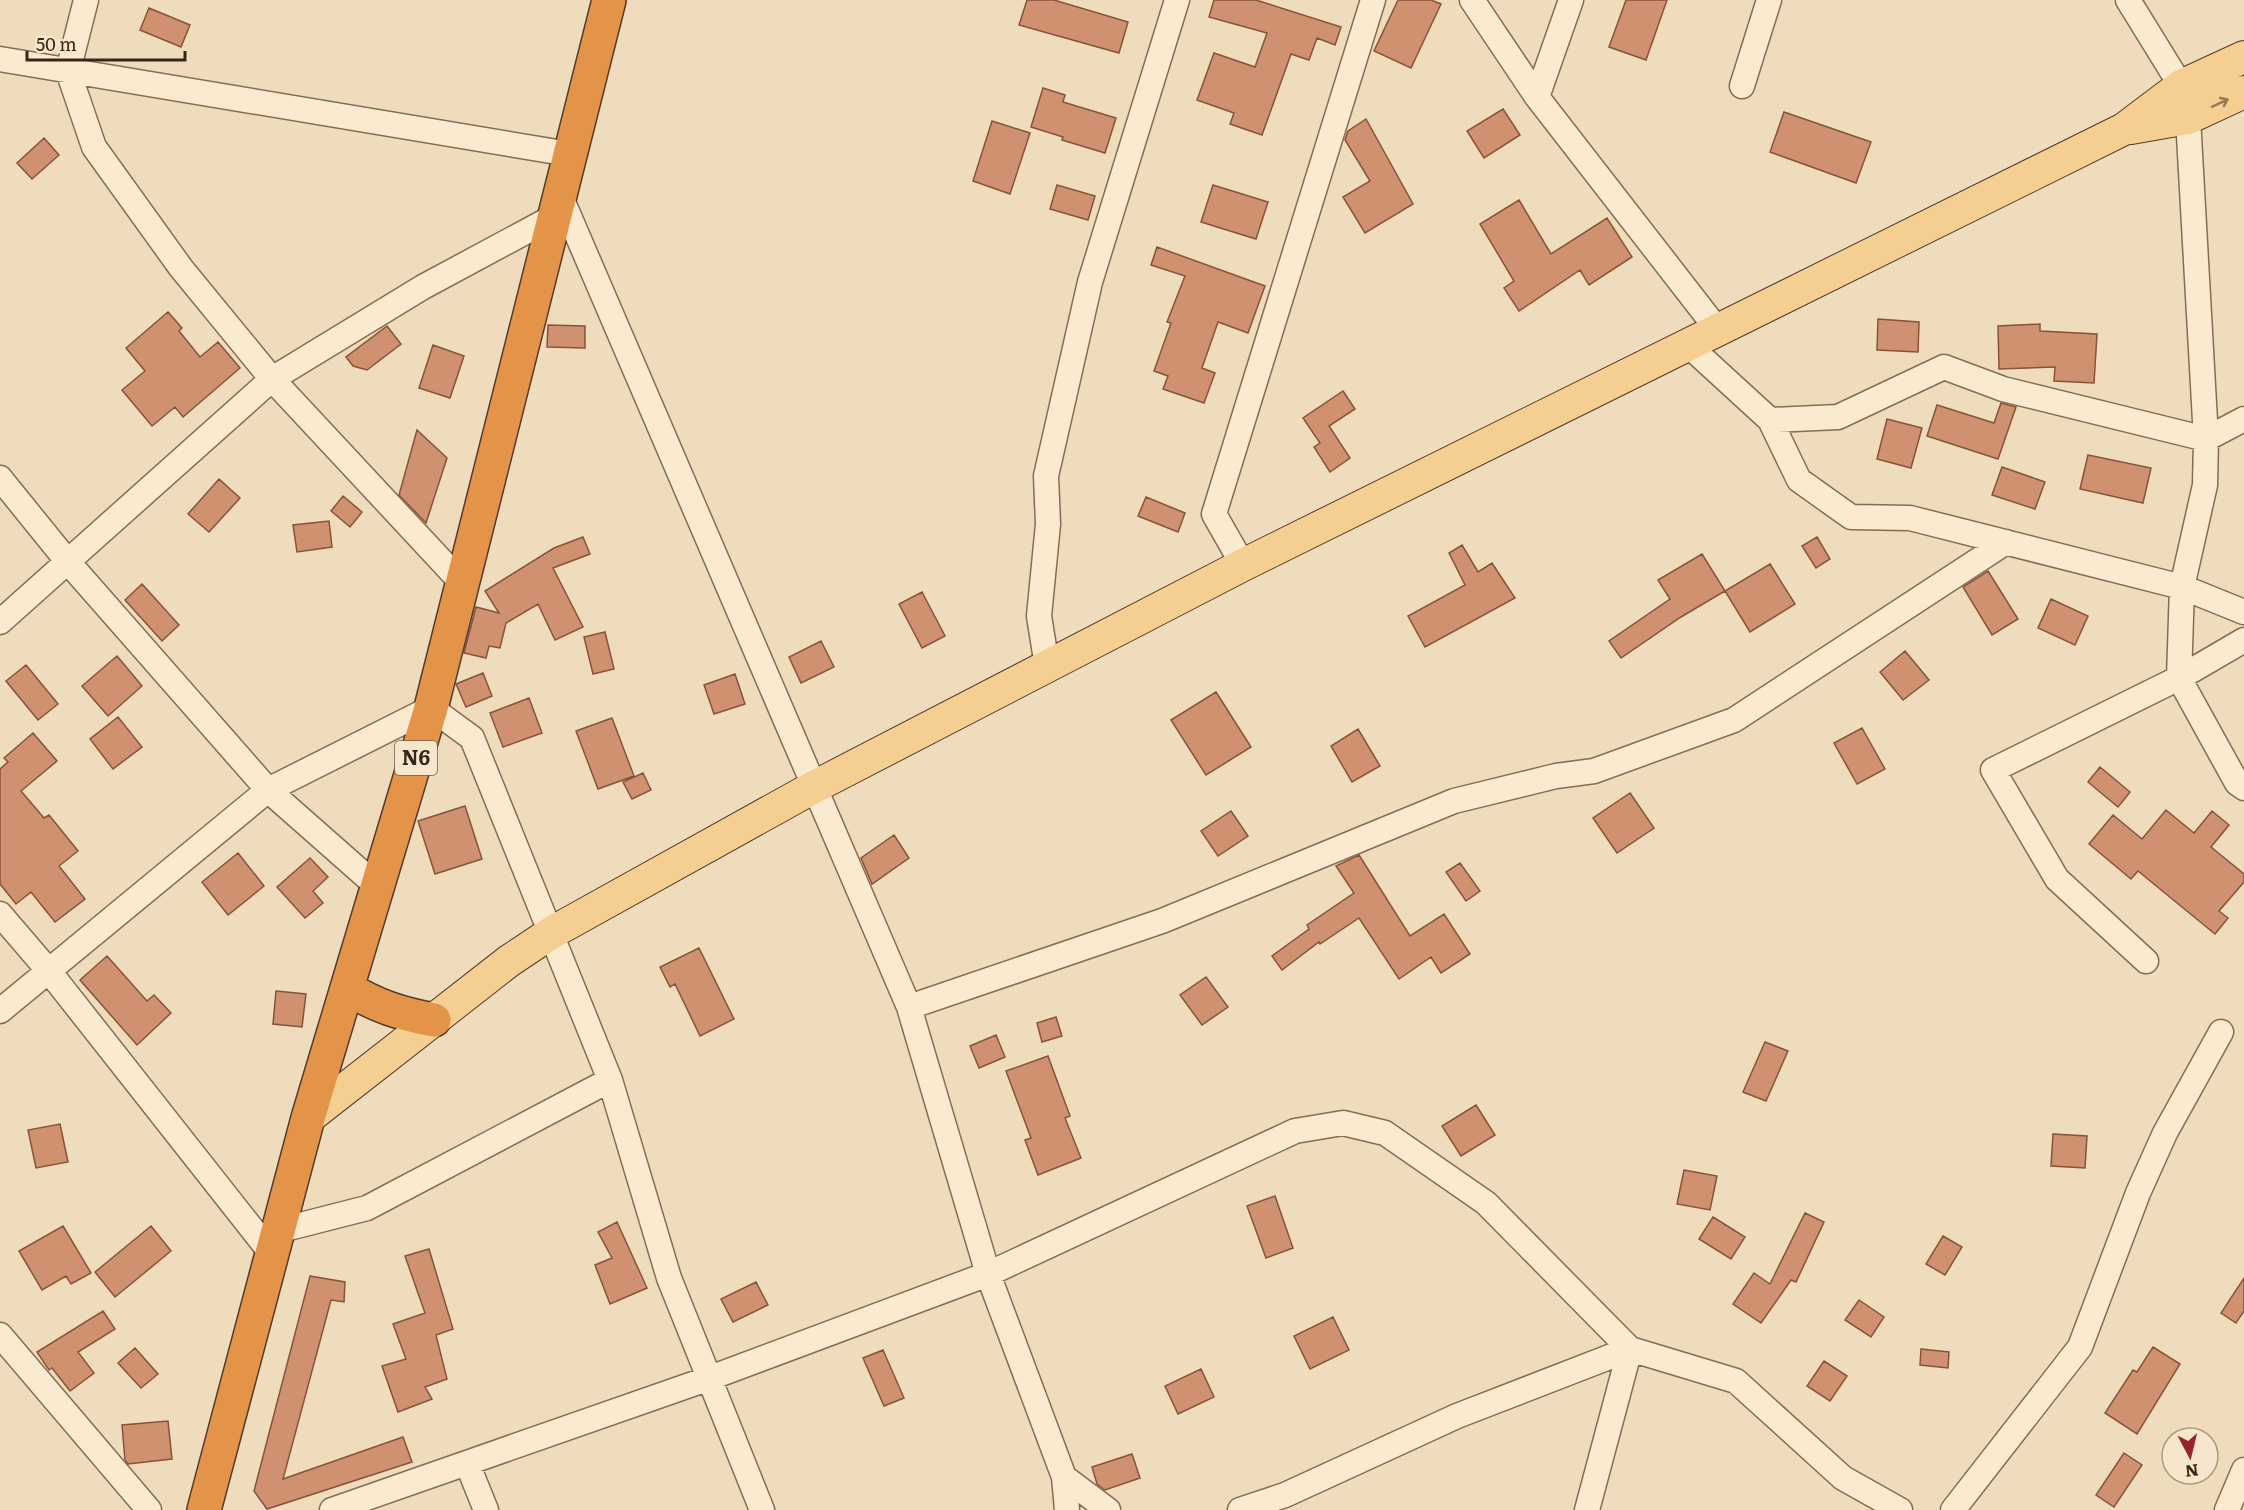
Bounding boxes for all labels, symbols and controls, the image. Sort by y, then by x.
scale bar [27,24,184,62]
text: 50 m [36,30,77,57]
one-way arrow [2211,97,2229,108]
road number: N6 [395,741,437,775]
north arrow [2160,1426,2220,1486]
text: N [2184,1459,2200,1485]

